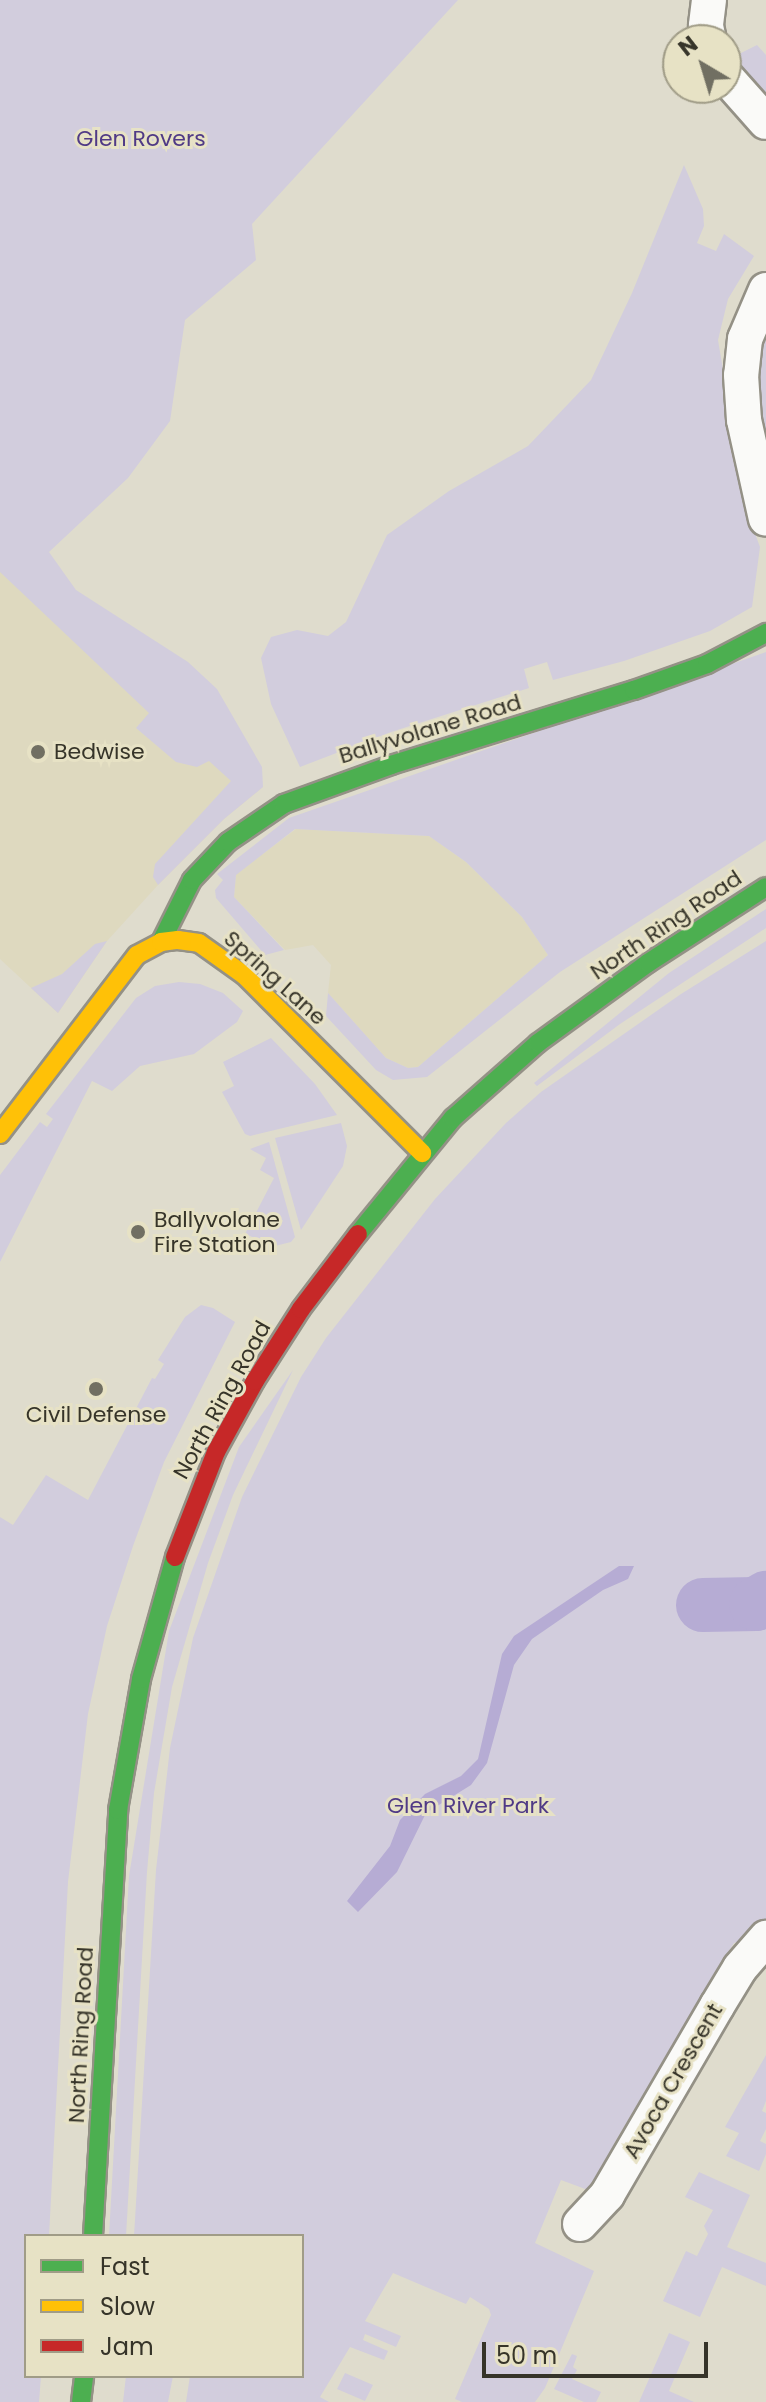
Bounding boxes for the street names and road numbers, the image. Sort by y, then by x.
street label: Ballyvolane Road [336,689,524,769]
street label: North Ring Road [585,865,747,985]
street label: Spring Lane [218,925,332,1031]
street label: North Ring Road [168,1316,276,1484]
street label: North Ring Road [63,1946,99,2124]
street label: Avoca Crescent [618,1999,728,2163]

